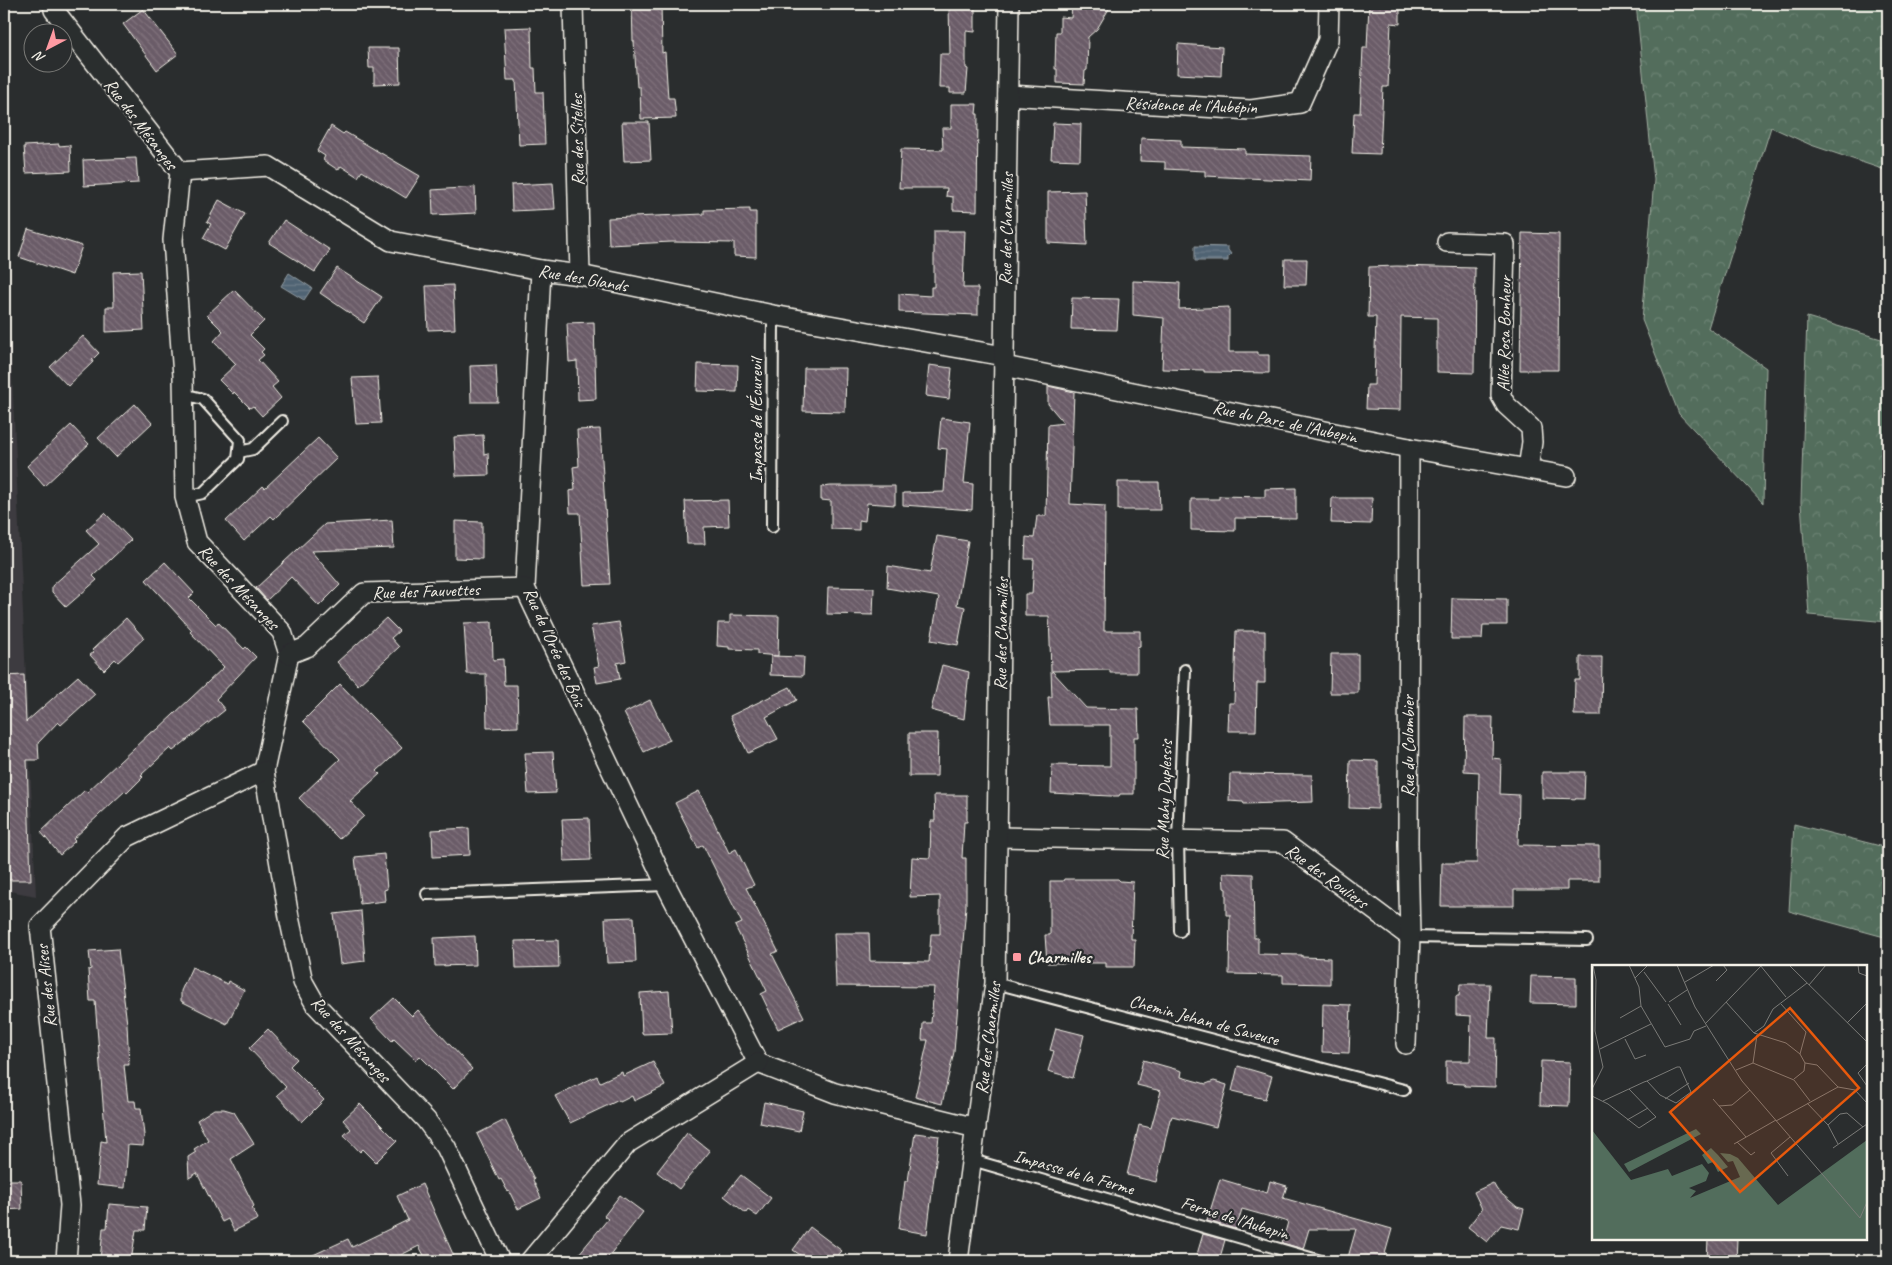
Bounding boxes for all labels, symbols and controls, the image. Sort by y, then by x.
north arrow [22,22,72,72]
text: N [29,47,49,67]
street label: Rue des Mésanges [100,74,184,176]
street label: Rue des Sitelles [565,92,589,186]
street label: Résidence de l'Aubépin [1124,92,1258,118]
street label: Rue des Charmilles [994,171,1018,286]
street label: Rue des Glands [537,259,631,297]
street label: Allée Rosa Bonheur [1492,273,1516,392]
street label: Impasse de l'Écureuil [745,355,767,484]
street label: Rue du Parc de l'Aubepin [1211,396,1360,448]
street label: Rue des Mésanges [194,540,285,636]
street label: Rue des Charmilles [989,576,1013,691]
street label: Rue des Fauvettes [372,578,482,604]
street label: Rue de l'Orée des Bois [519,584,592,712]
street label: Rue du Colombier [1397,694,1419,797]
street label: Rue Mahy Duplessis [1151,738,1177,860]
street label: Rue des Rouliers [1281,839,1374,914]
street label: Rue des Alises [31,942,61,1028]
place label: Charmilles [1027,946,1093,968]
marker: Charmilles [1011,951,1023,963]
inset map [1592,965,1867,1240]
street label: Rue des Charmilles [970,979,1006,1095]
street label: Chemin Jehan de Saveuse [1127,990,1282,1051]
street label: Rue des Mésanges [306,991,397,1088]
street label: Impasse de la Ferme [1011,1144,1138,1200]
street label: Ferme de l'Aubepin [1179,1191,1292,1245]

